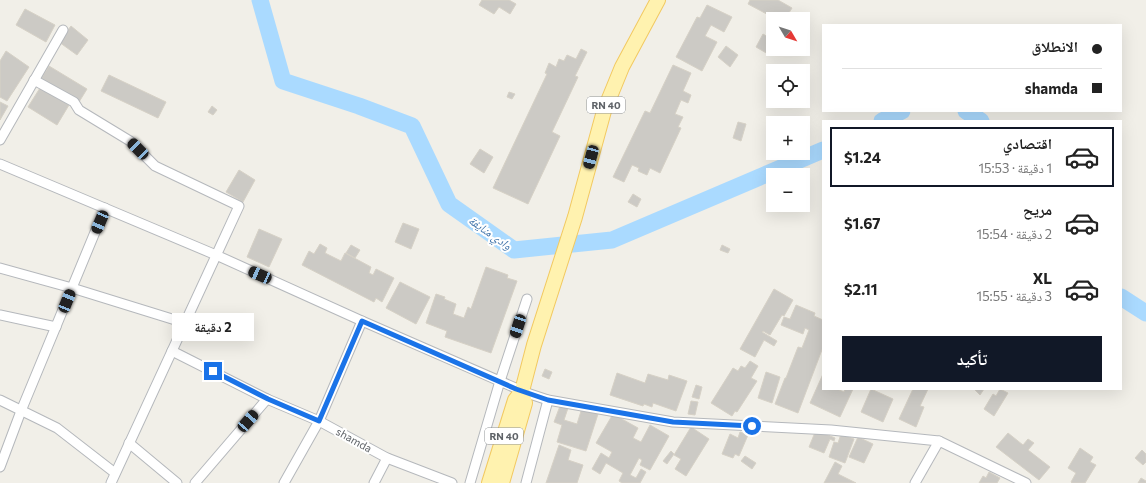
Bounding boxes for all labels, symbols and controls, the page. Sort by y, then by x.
north arrow [766,12,810,56]
map controls [766,12,810,212]
text: الانطلاق [1032,37,1078,55]
button: locate [766,64,810,108]
text: shamda [1025,79,1078,97]
road number: RN 40 [587,97,625,113]
button: + [766,116,810,160]
text: اقتصادي [1003,134,1052,152]
car [125,136,151,162]
icon: car [1064,139,1100,175]
car [582,144,600,170]
text: $1.24 [844,148,881,166]
text: 1 دقيقة · 15:53 [978,160,1052,176]
button: − [766,168,810,212]
text: مريح [1023,200,1052,218]
icon: car [1064,205,1100,241]
car [90,209,110,235]
water label: وادي منايفة [464,212,515,256]
text: $1.67 [844,214,881,232]
text: 2 دقيقة · 15:54 [976,226,1052,242]
car [247,265,273,285]
text: XL [1033,269,1052,287]
icon: car [1064,271,1100,307]
text: $2.11 [844,280,878,298]
car [57,288,77,314]
text: 3 دقيقة · 15:55 [977,288,1052,304]
callout: 2 دقيقة [172,313,254,341]
car [509,313,527,339]
text: 2 دقيقة [194,319,232,335]
button: تأكيد [842,336,1102,382]
route end [204,362,222,380]
car [236,408,260,434]
route start [743,417,761,435]
street label: shamda [334,424,374,455]
road number: RN 40 [485,428,523,444]

